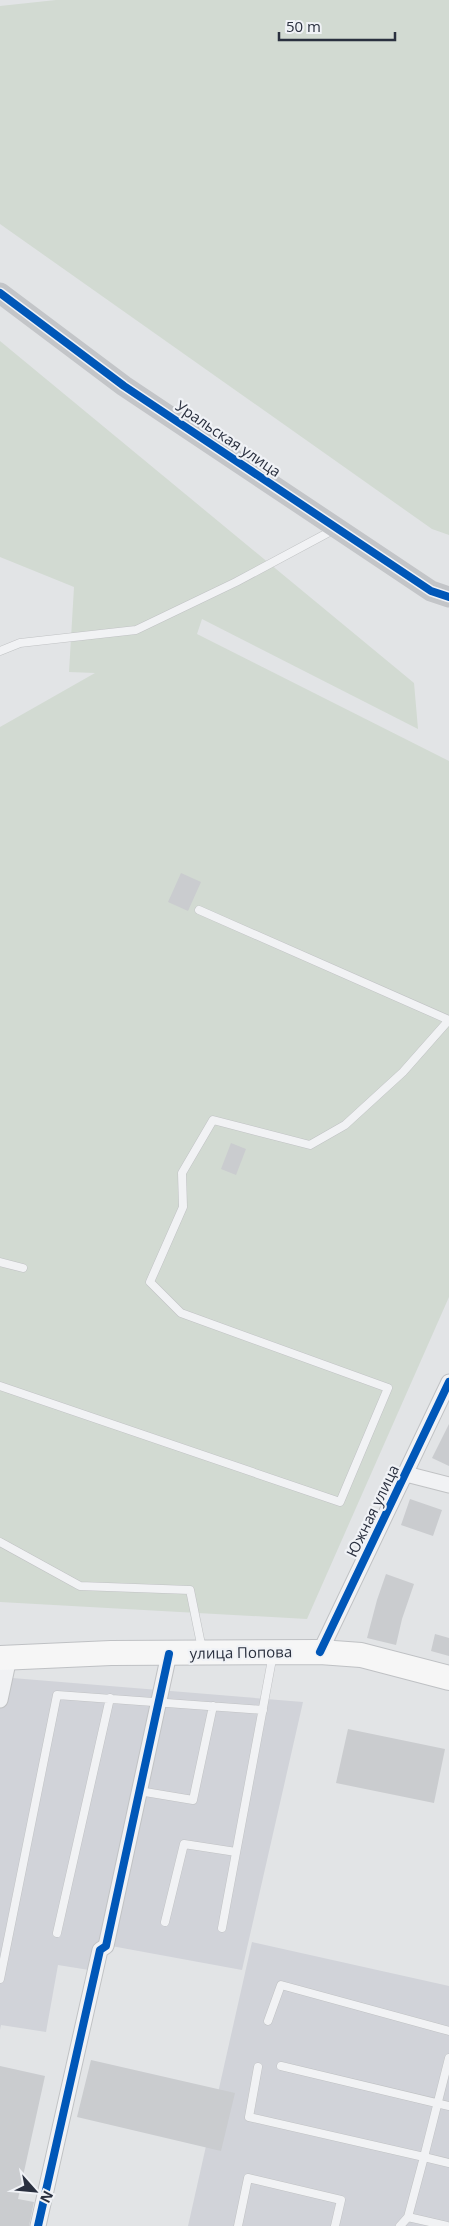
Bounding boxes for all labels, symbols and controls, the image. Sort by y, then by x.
scale bar [279,10,395,42]
text: 50 m [286,16,321,36]
street label: Уральская улица [172,395,285,481]
street label: Южная улица [341,1461,403,1560]
street label: улица Попова [190,1641,292,1663]
north arrow [10,2166,60,2216]
text: N [36,2188,58,2207]

